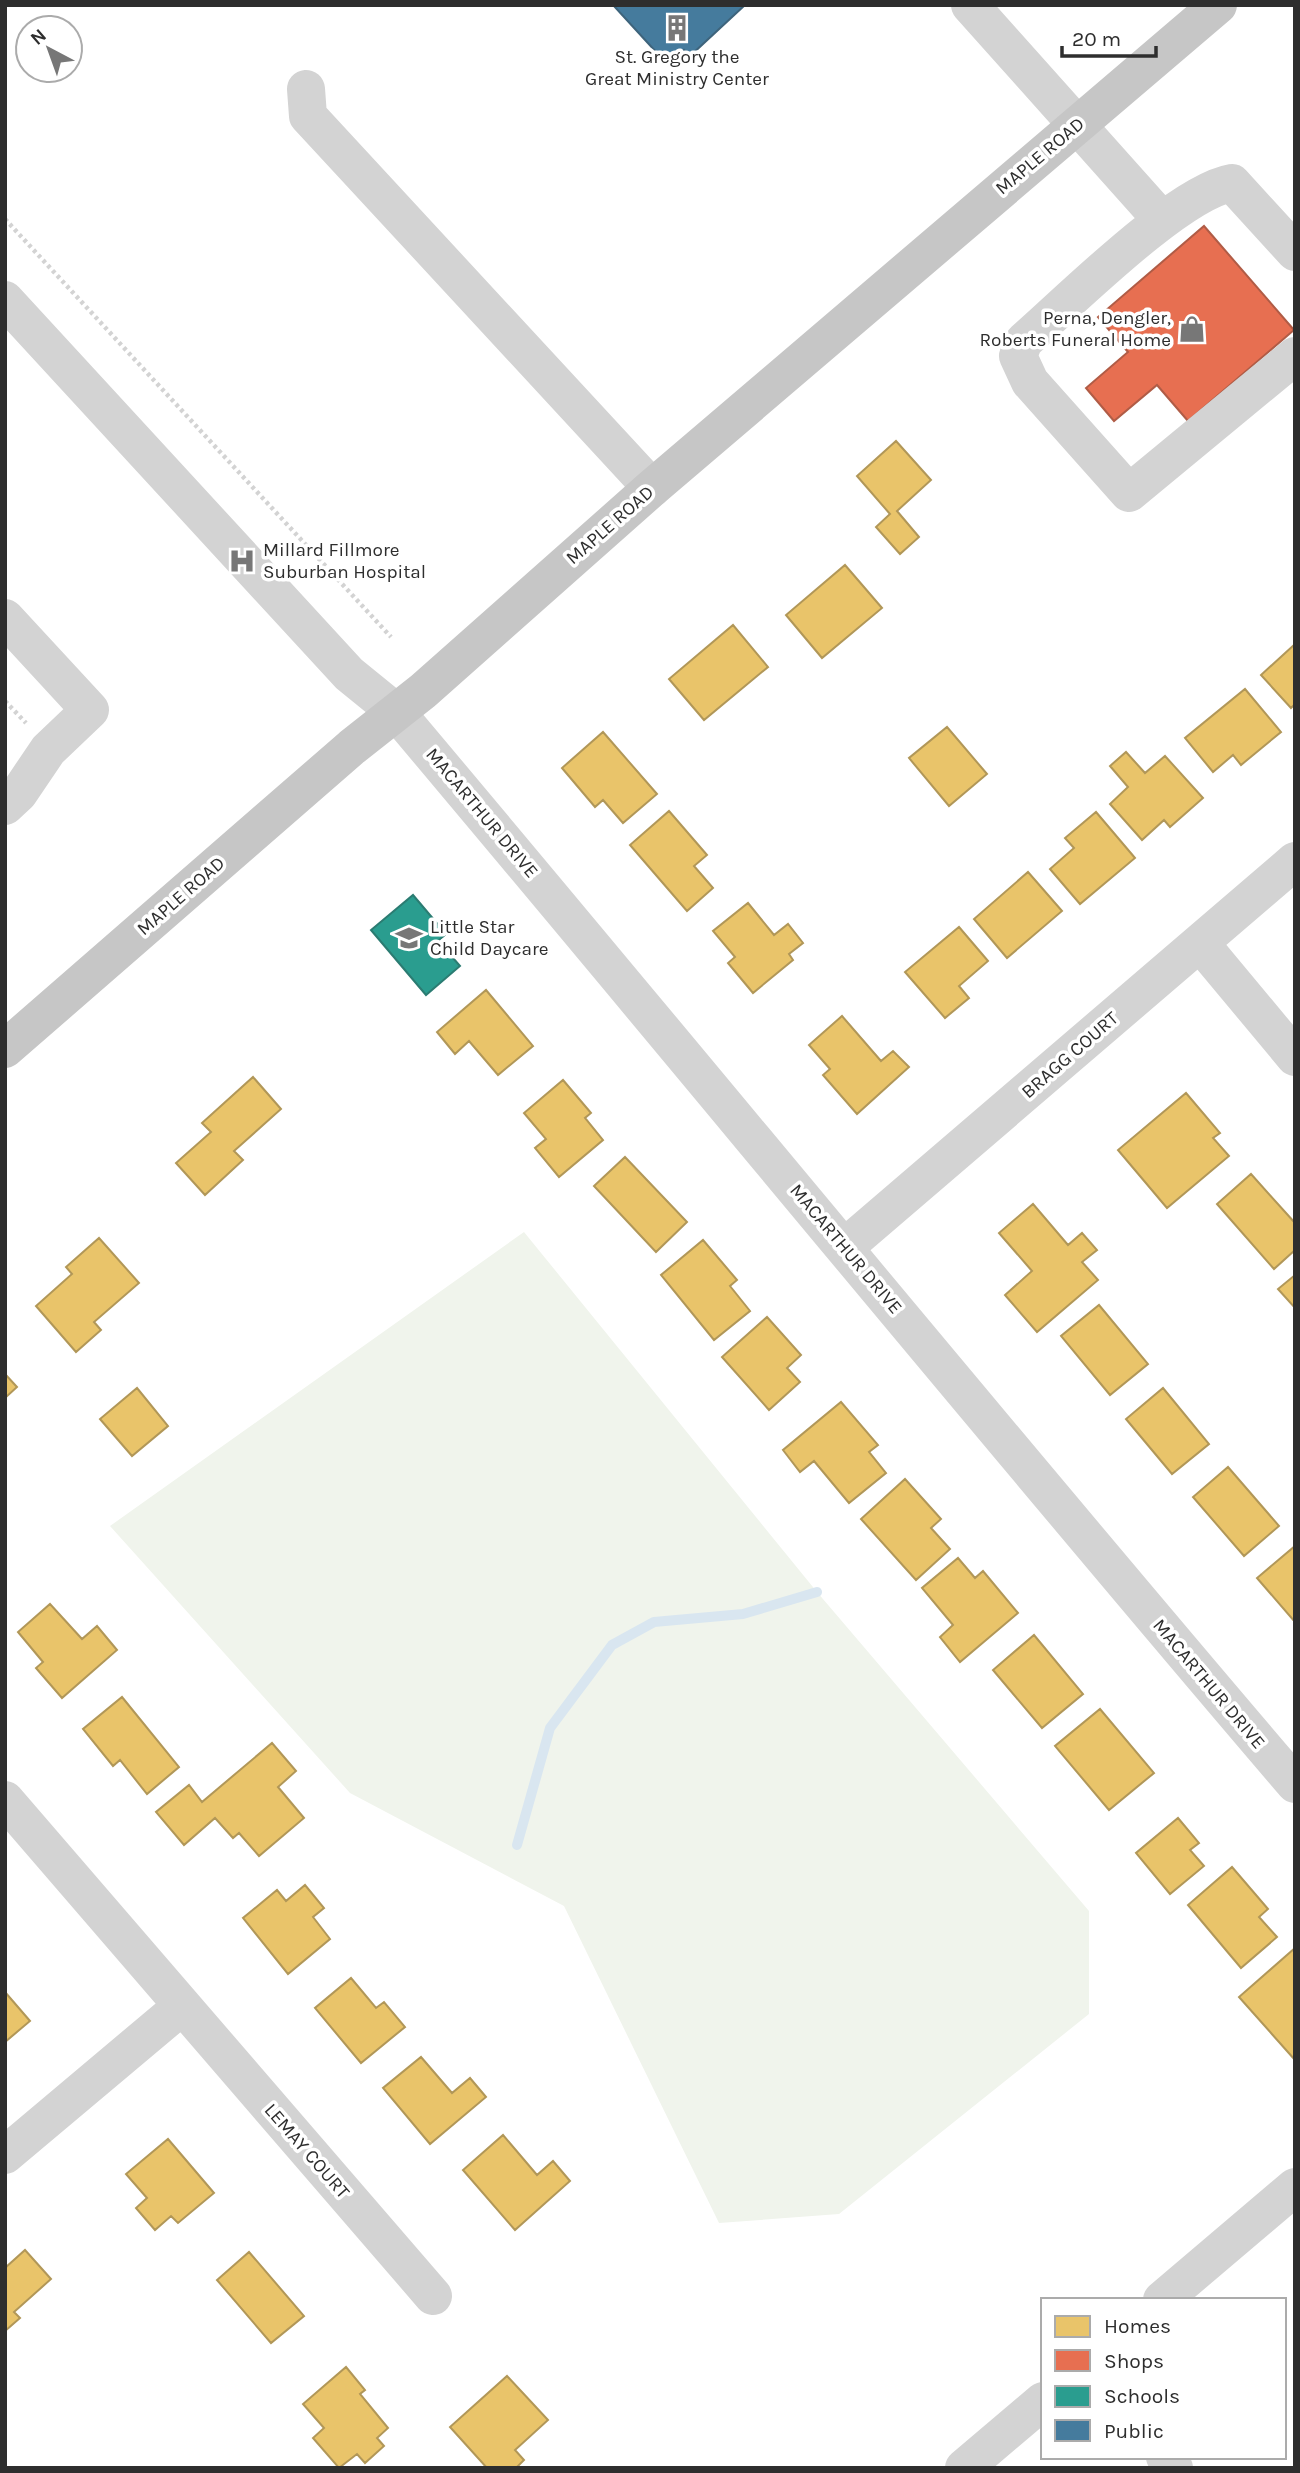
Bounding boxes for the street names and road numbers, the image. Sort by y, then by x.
street label: MAPLE ROAD [991,113,1089,199]
street label: MAPLE ROAD [562,481,658,569]
street label: MACARTHUR DRIVE [421,744,543,882]
street label: MAPLE ROAD [133,852,229,940]
street label: BRAGG COURT [1017,1007,1123,1103]
street label: MACARTHUR DRIVE [785,1180,907,1318]
street label: MACARTHUR DRIVE [1148,1615,1270,1753]
street label: LEMAY COURT [260,2099,354,2203]

